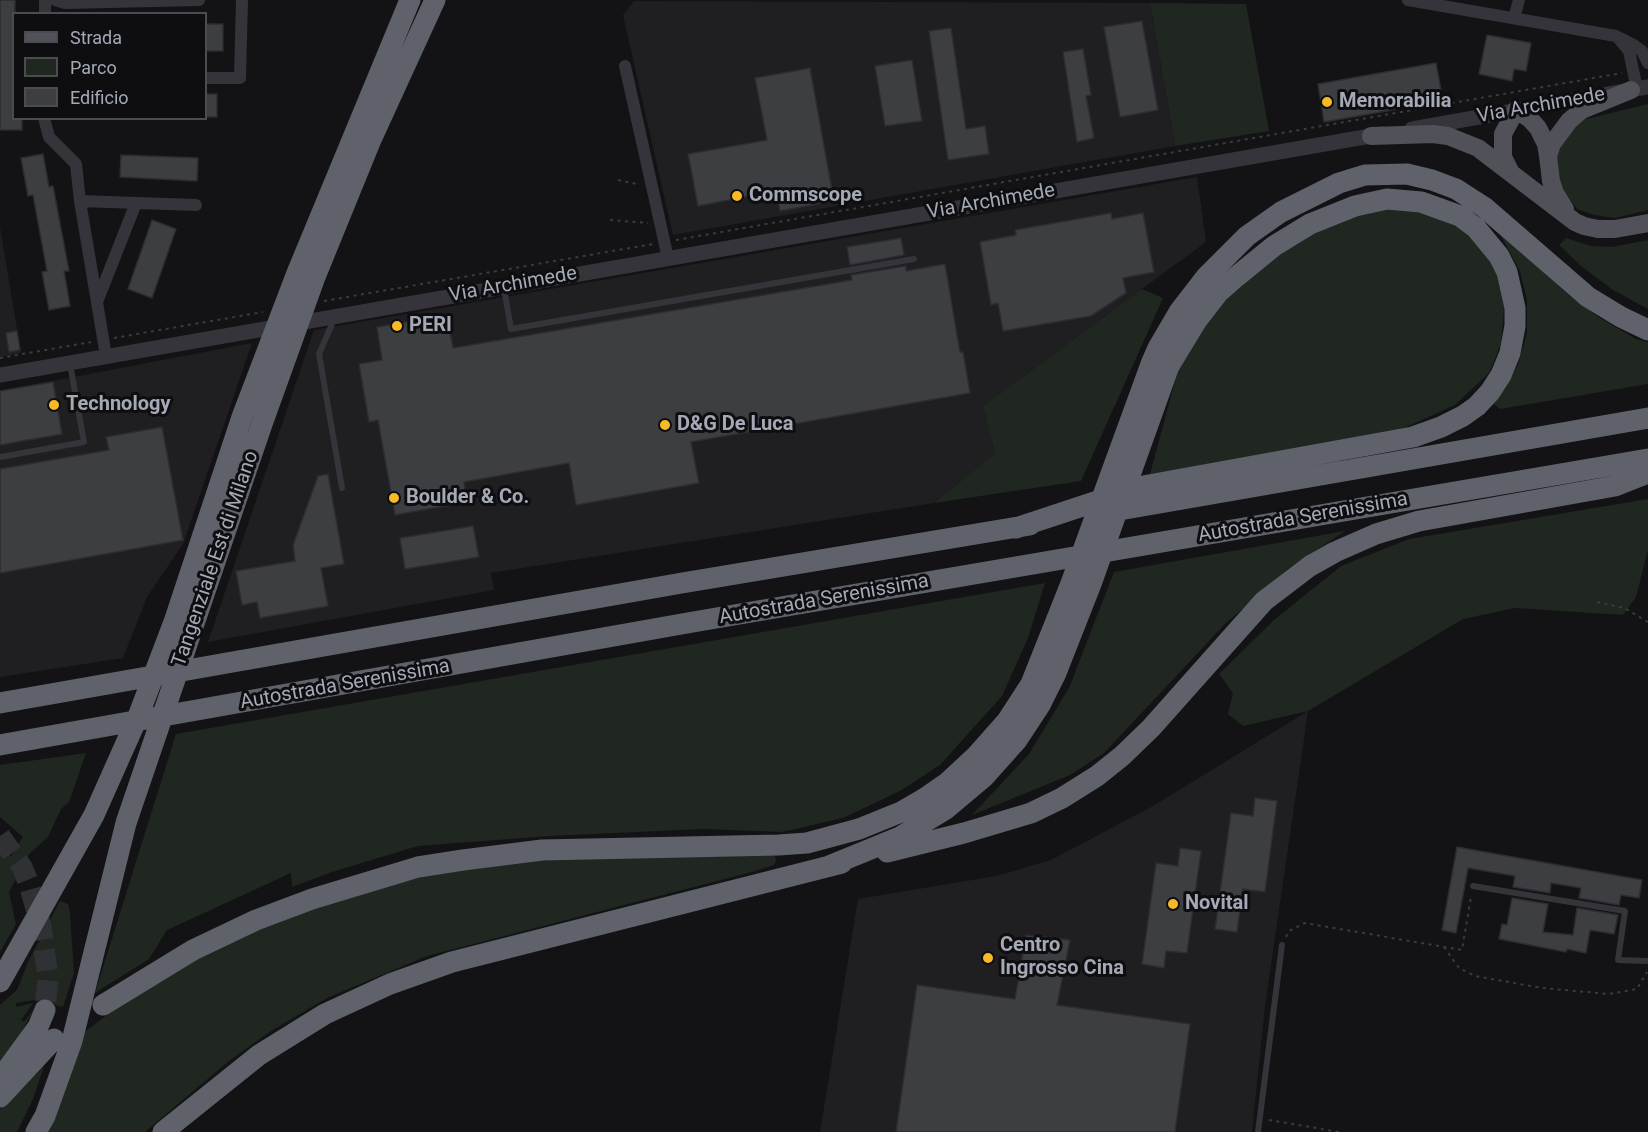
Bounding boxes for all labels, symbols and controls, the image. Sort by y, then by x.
legend [12,12,207,120]
text: Strada [70,27,122,48]
text: Parco [70,57,117,78]
street label: Via Archimede [1475,83,1607,129]
text: Edificio [70,87,129,108]
place label: Memorabilia [1339,90,1451,114]
marker: Memorabilia [1320,95,1334,109]
street label: Via Archimede [925,179,1057,225]
place label: Commscope [749,184,862,208]
marker: Commscope [730,189,744,203]
street label: Via Archimede [447,262,579,308]
place label: PERI [409,314,452,338]
marker: PERI [390,319,404,333]
place label: Technology [66,393,170,417]
marker: Technology [47,398,61,412]
place label: D&G De Luca [677,413,793,437]
marker: D&G De Luca [658,418,672,432]
street label: Tangenziale Est di Milano [168,448,264,670]
place label: Boulder & Co. [406,486,529,510]
street label: Autostrada Serenissima [1196,488,1410,548]
marker: Boulder & Co. [387,491,401,505]
street label: Autostrada Serenissima [717,570,931,630]
street label: Autostrada Serenissima [238,655,452,715]
place label: Novital [1185,892,1248,916]
marker: Novital [1166,897,1180,911]
place label: Centro Ingrosso Cina [1000,934,1124,981]
marker: Centro Ingrosso Cina [981,951,995,965]

